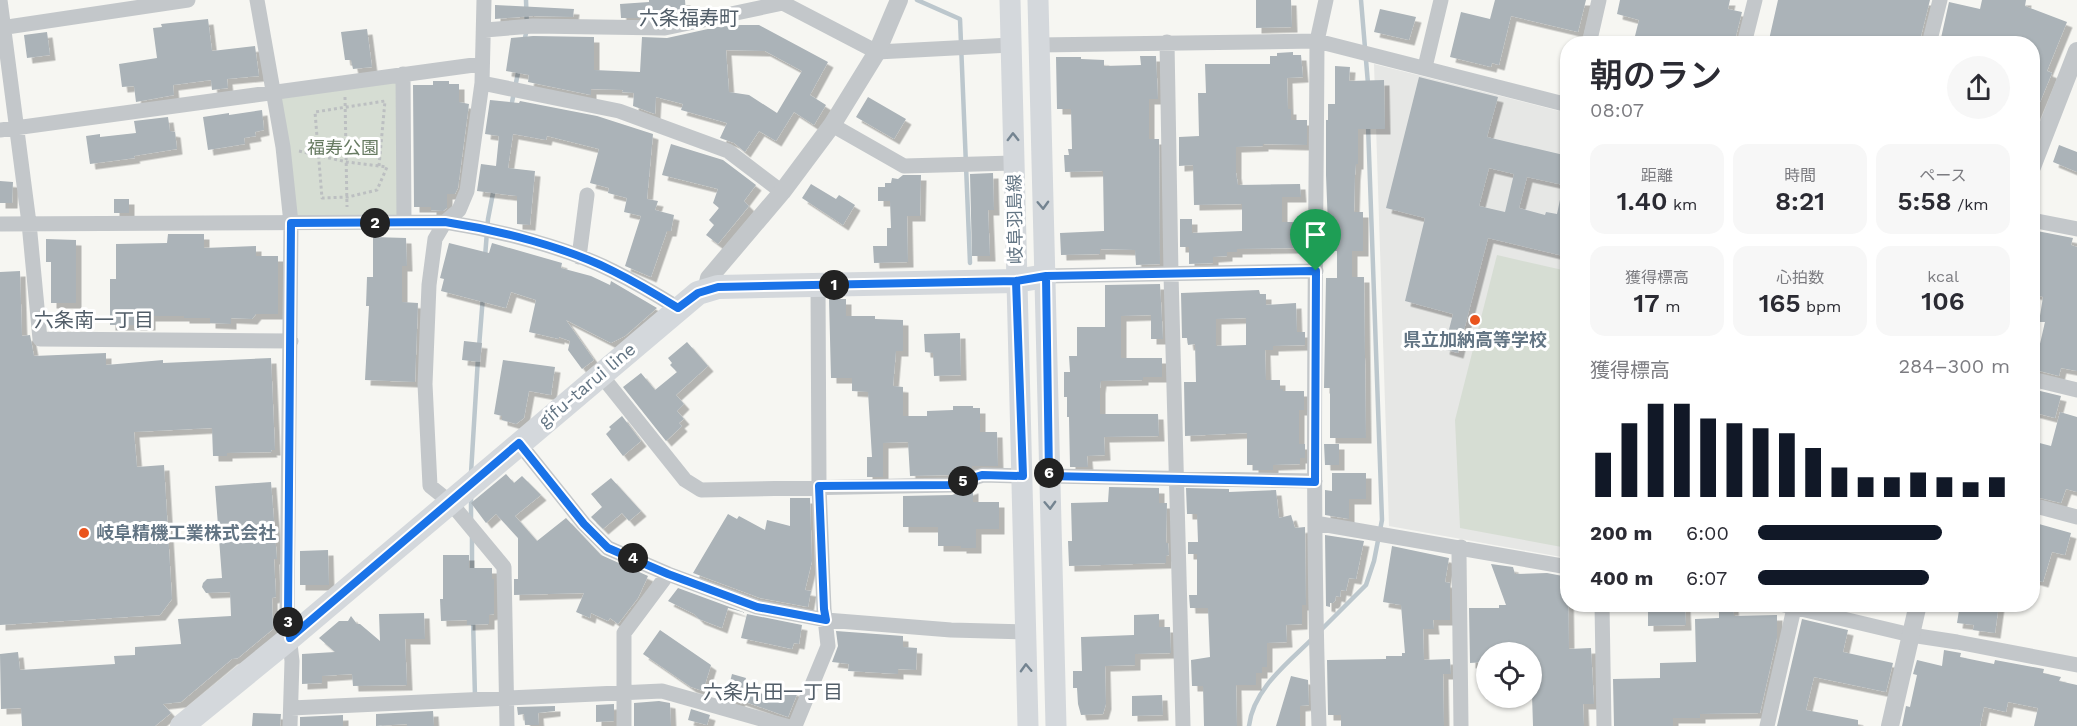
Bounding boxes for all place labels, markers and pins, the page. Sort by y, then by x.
pin: 2 [360,208,390,238]
pin [1290,209,1341,271]
pin: 1 [819,270,849,300]
marker: 県立加納高等学校 [1468,313,1482,327]
place label: 県立加納高等学校 [1403,329,1547,350]
pin: 6 [1034,458,1064,488]
pin: 5 [948,466,978,496]
place label: 岐阜精機工業株式会社 [96,522,276,543]
marker: 岐阜精機工業株式会社 [77,526,91,540]
pin: 4 [618,543,648,573]
pin: 3 [273,607,303,637]

